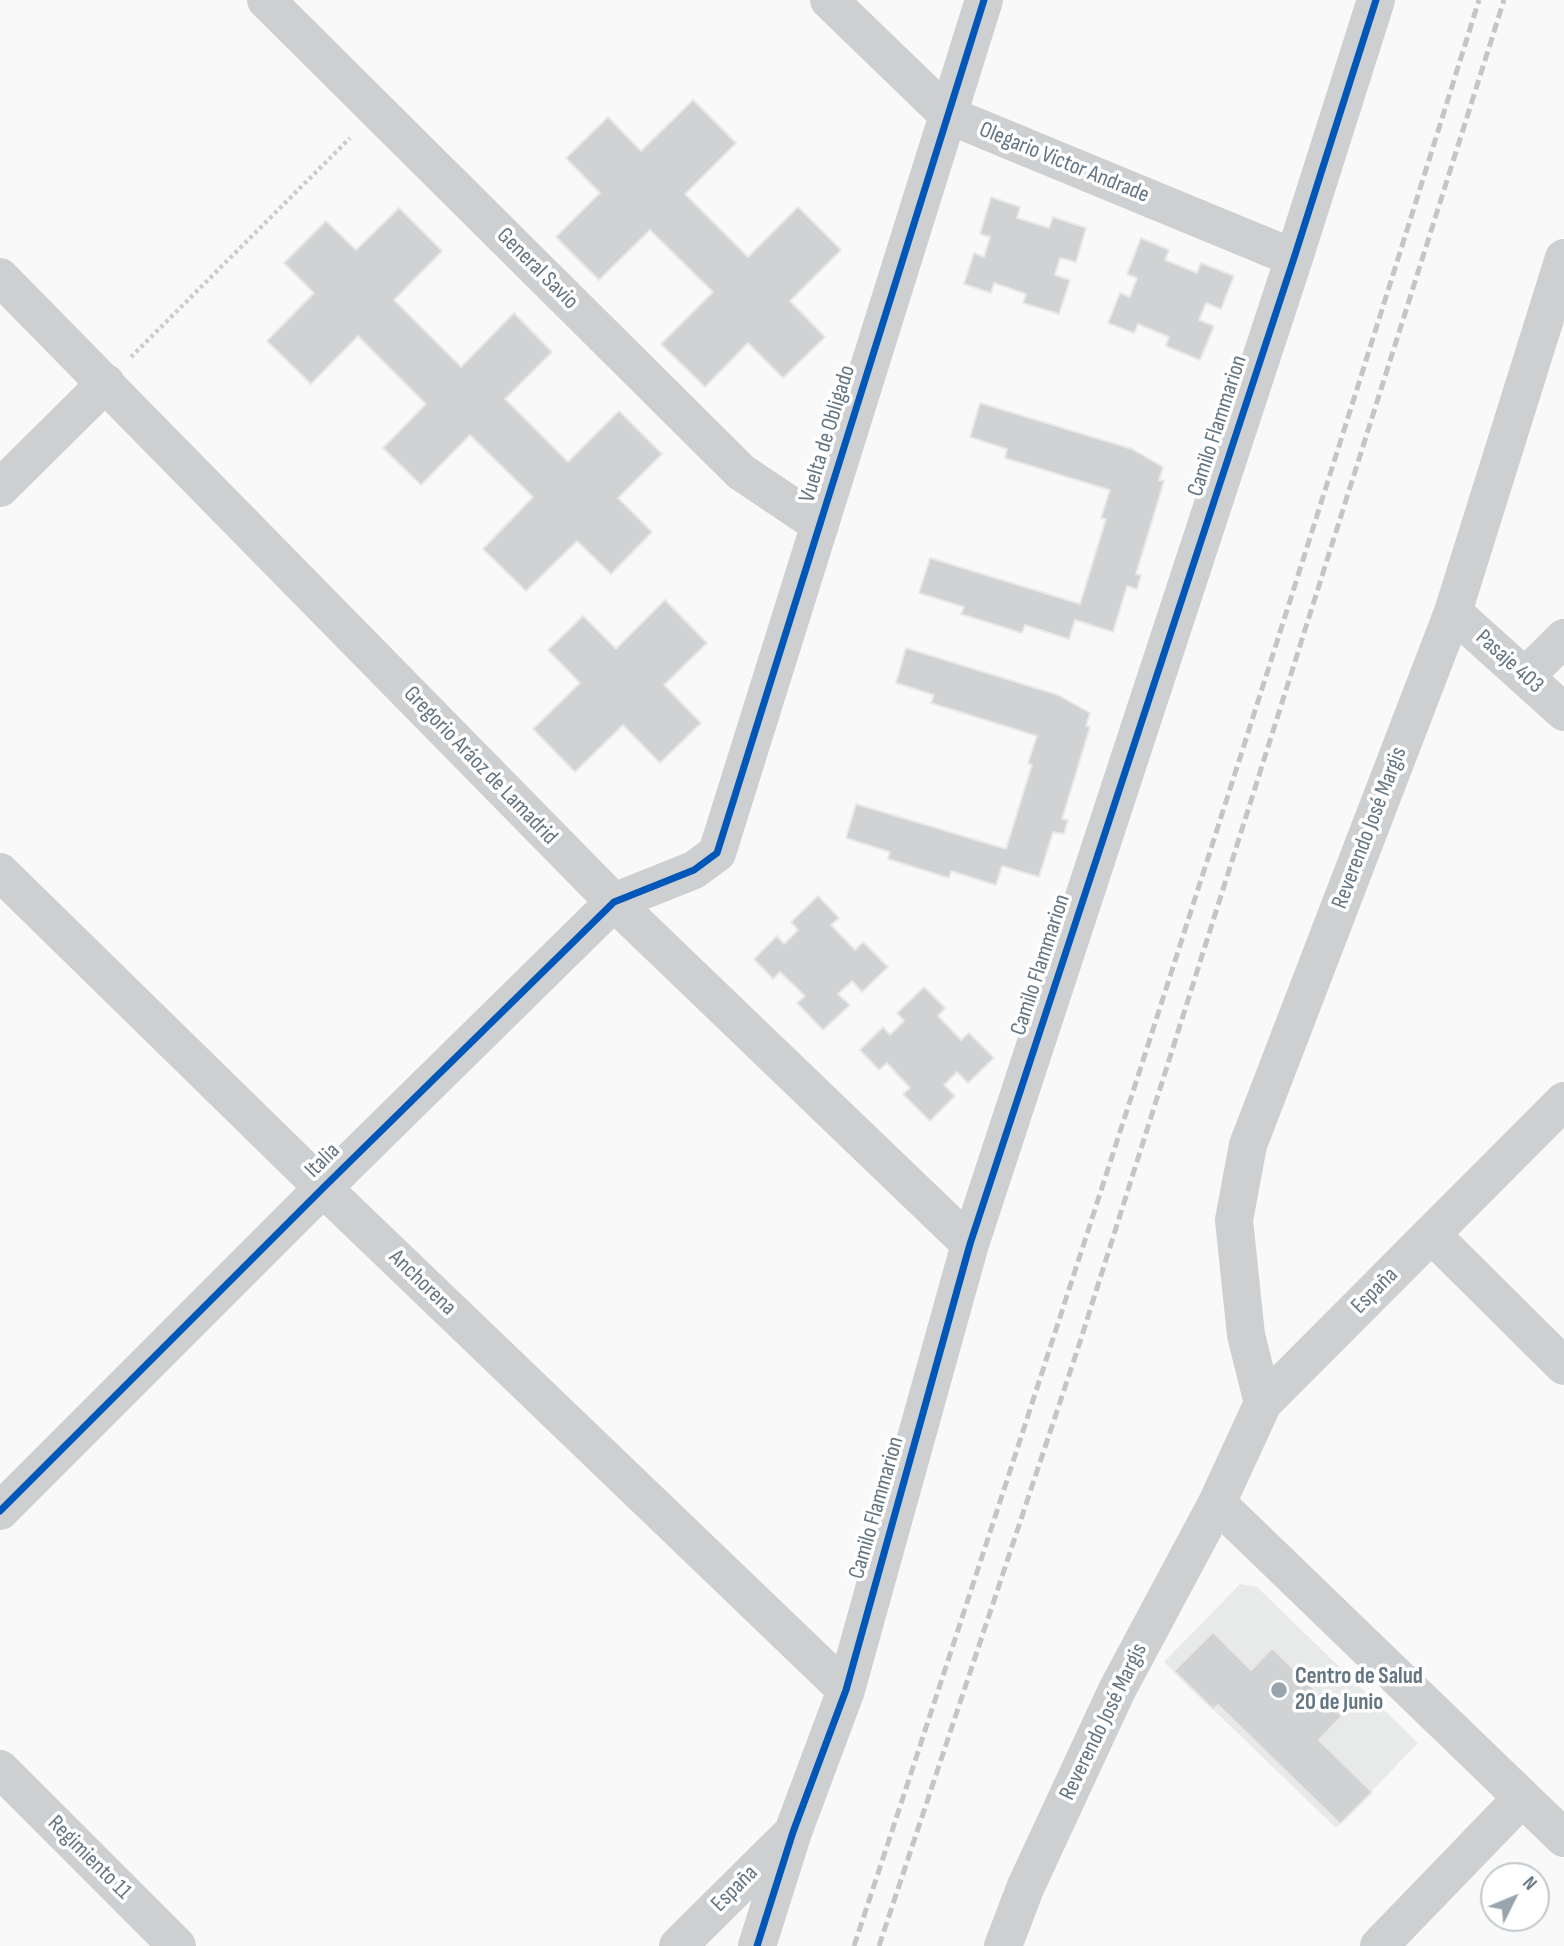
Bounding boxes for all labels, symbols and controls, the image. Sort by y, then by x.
street label: Olegario Victor Andrade [975,116,1153,210]
street label: General Savio [490,222,584,316]
street label: Camilo Flammarion [1182,352,1254,500]
street label: Vuelta de Obligado [794,362,862,506]
street label: Pasaje 403 [1469,624,1549,700]
street label: Gregorio Aráoz de Lamadrid [397,681,563,851]
street label: Reverendo José Margis [1326,743,1414,913]
street label: Camilo Flammarion [1005,891,1077,1039]
street label: Italia [300,1138,346,1184]
street label: Anchorena [383,1244,461,1322]
street label: España [1346,1262,1404,1320]
street label: Camilo Flammarion [844,1434,910,1582]
street label: Reverendo José Margis [1054,1639,1154,1805]
place label: Centro de Salud 20 de Junio [1295,1663,1423,1717]
marker: Centro de Salud 20 de Junio [1269,1680,1289,1700]
street label: Regimiento 11 [41,1810,137,1906]
street label: España [706,1860,764,1918]
north arrow [1480,1862,1550,1932]
text: N [1517,1872,1541,1895]

